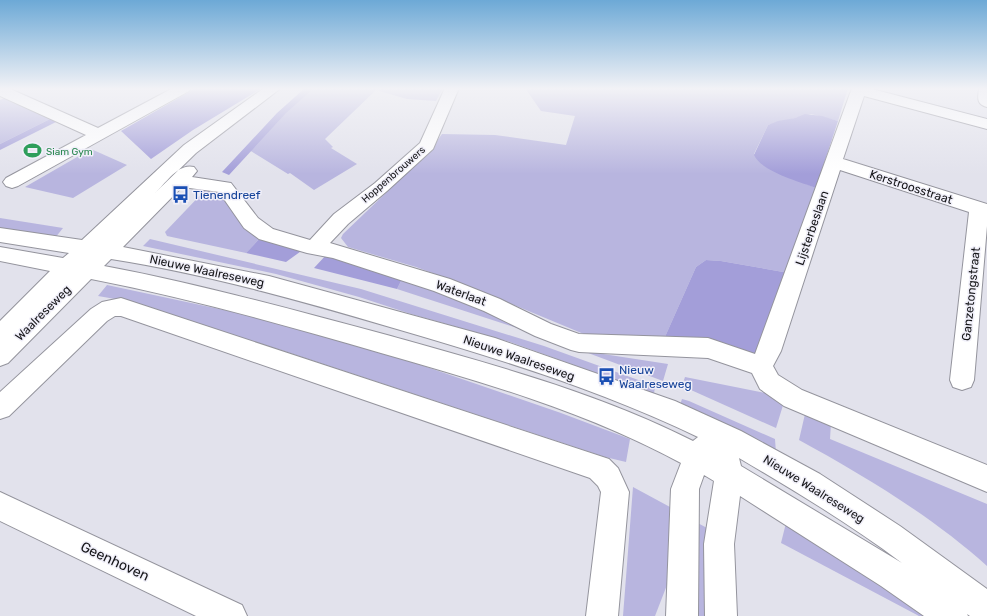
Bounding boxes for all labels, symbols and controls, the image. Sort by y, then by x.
sports icon: Siam Gym [23,141,43,161]
street label: Hoppenbrouwers [359,144,428,206]
place label: Siam Gym [46,146,93,158]
street label: Kerstroosstraat [868,167,955,207]
bus stop icon: Tienendreef [170,185,190,205]
place label: Tienendreef [193,188,261,202]
street label: Lijsterbeslaan [793,189,831,267]
street label: Ganzetongstraat [959,246,983,341]
street label: Nieuwe Waalreseweg [148,252,266,290]
street label: Waterlaat [434,277,488,309]
street label: Waalreseweg [12,282,74,344]
street label: Nieuwe Waalreseweg [461,332,577,384]
place label: Nieuw Waalreseweg [619,363,692,391]
bus stop icon: Nieuw Waalreseweg [596,367,616,387]
street label: Nieuwe Waalreseweg [761,452,867,526]
street label: Geenhoven [78,538,152,585]

